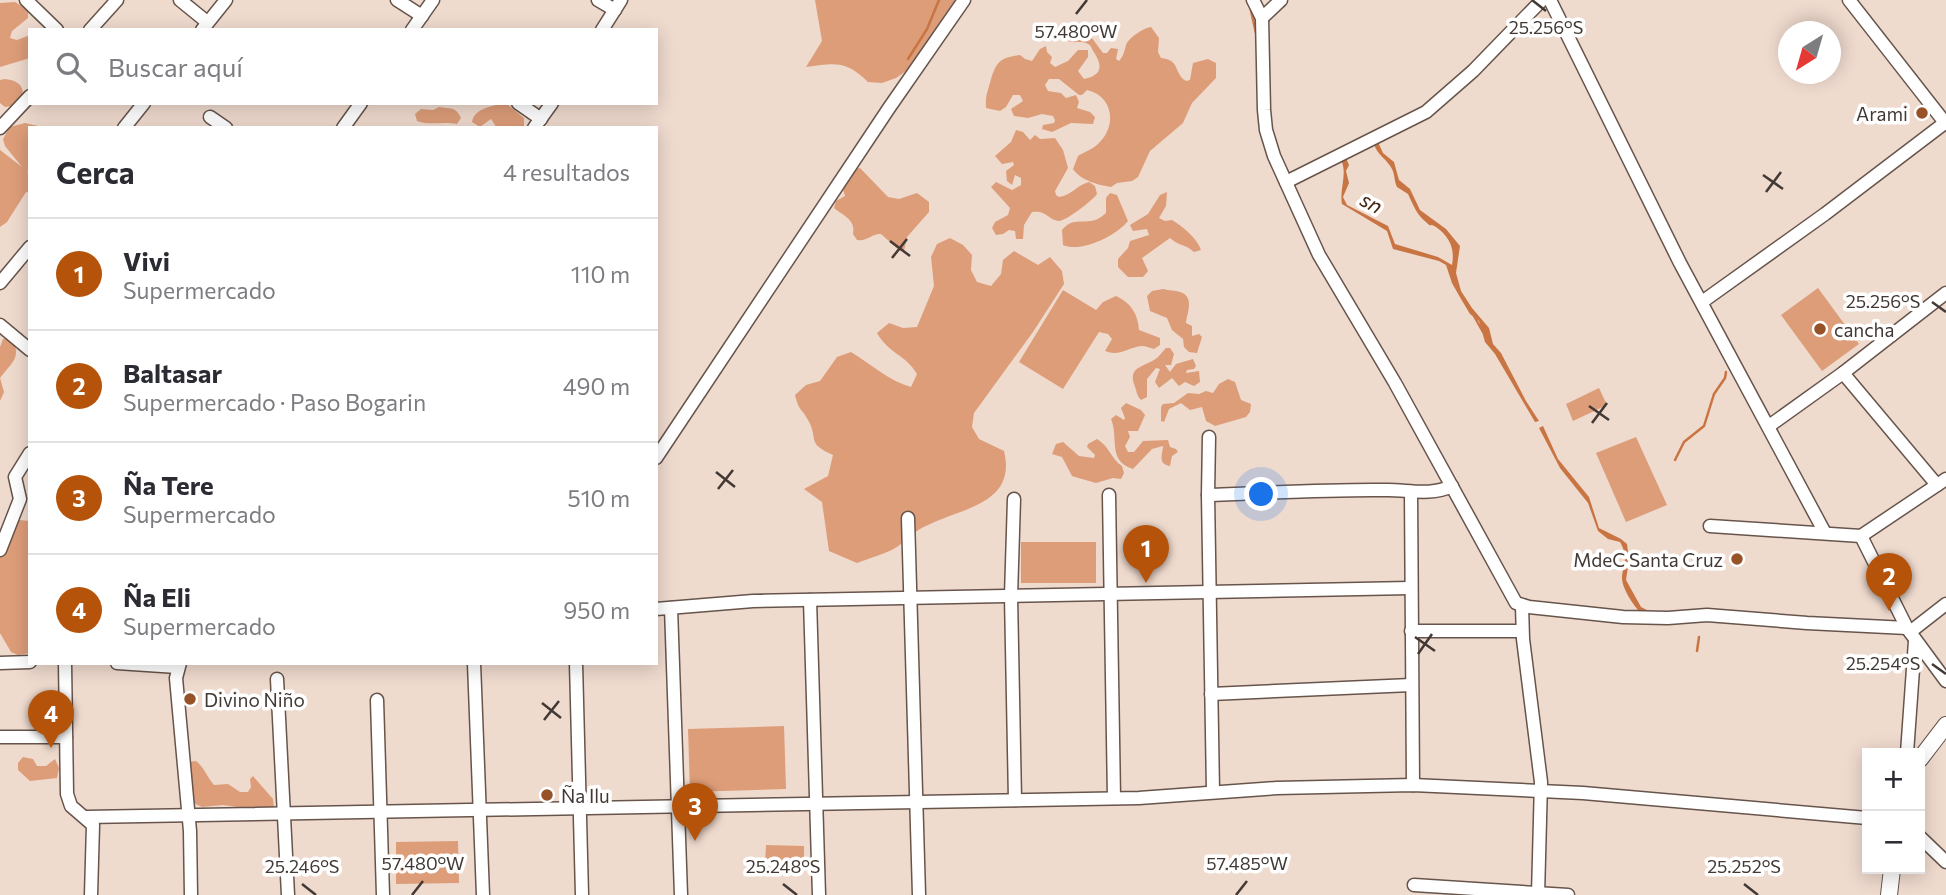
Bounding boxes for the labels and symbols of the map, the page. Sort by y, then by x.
text: 25.256°S [1509,16,1583,38]
text: 57.480°W [1035,20,1117,42]
north arrow [1778,21,1841,84]
place label: Arami [1856,102,1908,125]
marker: Arami [1914,105,1930,121]
water label: sn [1356,186,1388,218]
text: 25.256°S [1846,290,1920,312]
place label: cancha [1834,318,1894,341]
marker: cancha [1812,321,1828,337]
your location [1244,477,1278,511]
pin: 1 [1123,525,1169,583]
place label: MdeC Santa Cruz [1573,548,1723,571]
marker: MdeC Santa Cruz [1729,551,1745,567]
pin: 2 [1866,553,1912,611]
text: 25.254°S [1846,652,1920,674]
place label: Divino Niño [204,688,305,711]
pin: 4 [28,690,74,748]
marker: Divino Niño [182,691,198,707]
pin: 3 [672,783,718,841]
place label: Ña Ilu [561,784,610,807]
marker: Ña Ilu [539,787,555,803]
text: 57.480°W [382,852,464,874]
text: 57.485°W [1206,852,1288,874]
text: 25.246°S [265,855,339,877]
text: 25.248°S [746,855,820,877]
text: 25.252°S [1707,855,1781,877]

